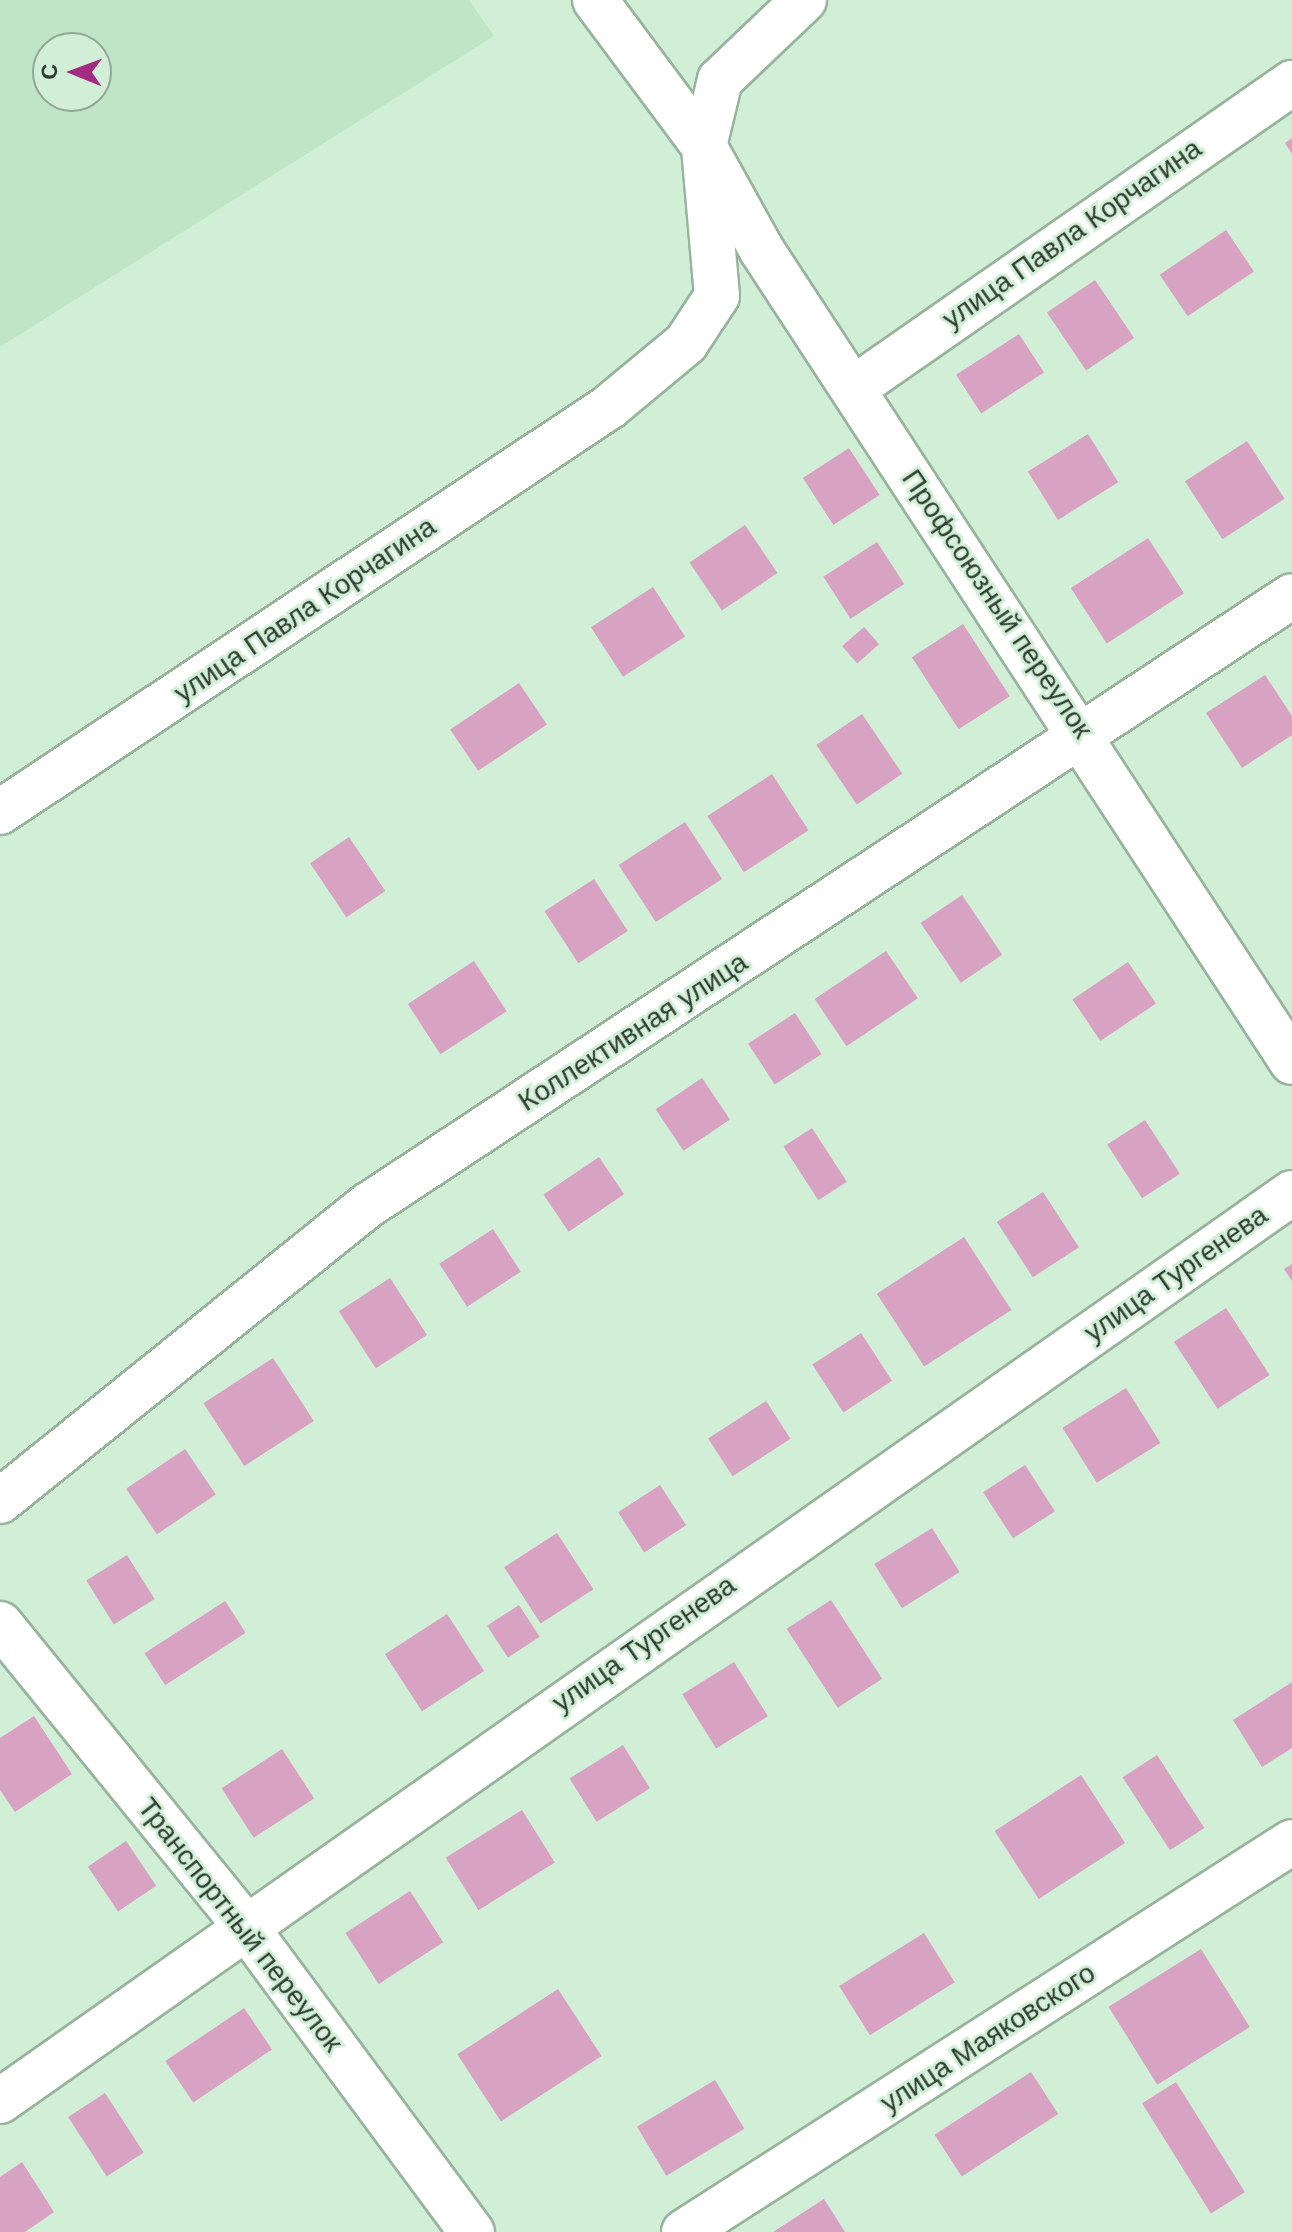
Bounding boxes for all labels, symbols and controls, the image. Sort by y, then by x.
north arrow [32,32,112,112]
text: С [37,63,62,80]
street label: улица Павла Корчагина [936,132,1208,336]
street label: Профсоюзный переулок [895,463,1099,745]
street label: улица Павла Корчагина [168,510,442,710]
street label: Коллективная улица [512,945,754,1119]
street label: улица Тургенева [1078,1198,1274,1350]
street label: улица Тургенева [546,1568,742,1720]
street label: Транспортный переулок [130,1791,350,2059]
street label: улица Маяковского [874,1956,1102,2120]

